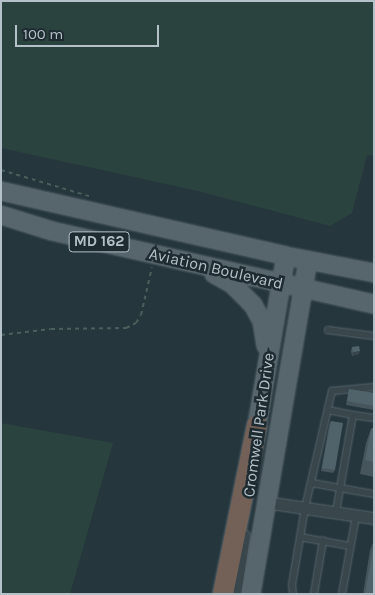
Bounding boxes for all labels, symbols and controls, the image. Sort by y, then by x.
scale bar [18,15,161,47]
text: 100 m [23,25,63,43]
road number: MD 162 [68,230,130,254]
street label: Aviation Boulevard [147,244,285,294]
street label: Cromwell Park Drive [239,352,279,498]

